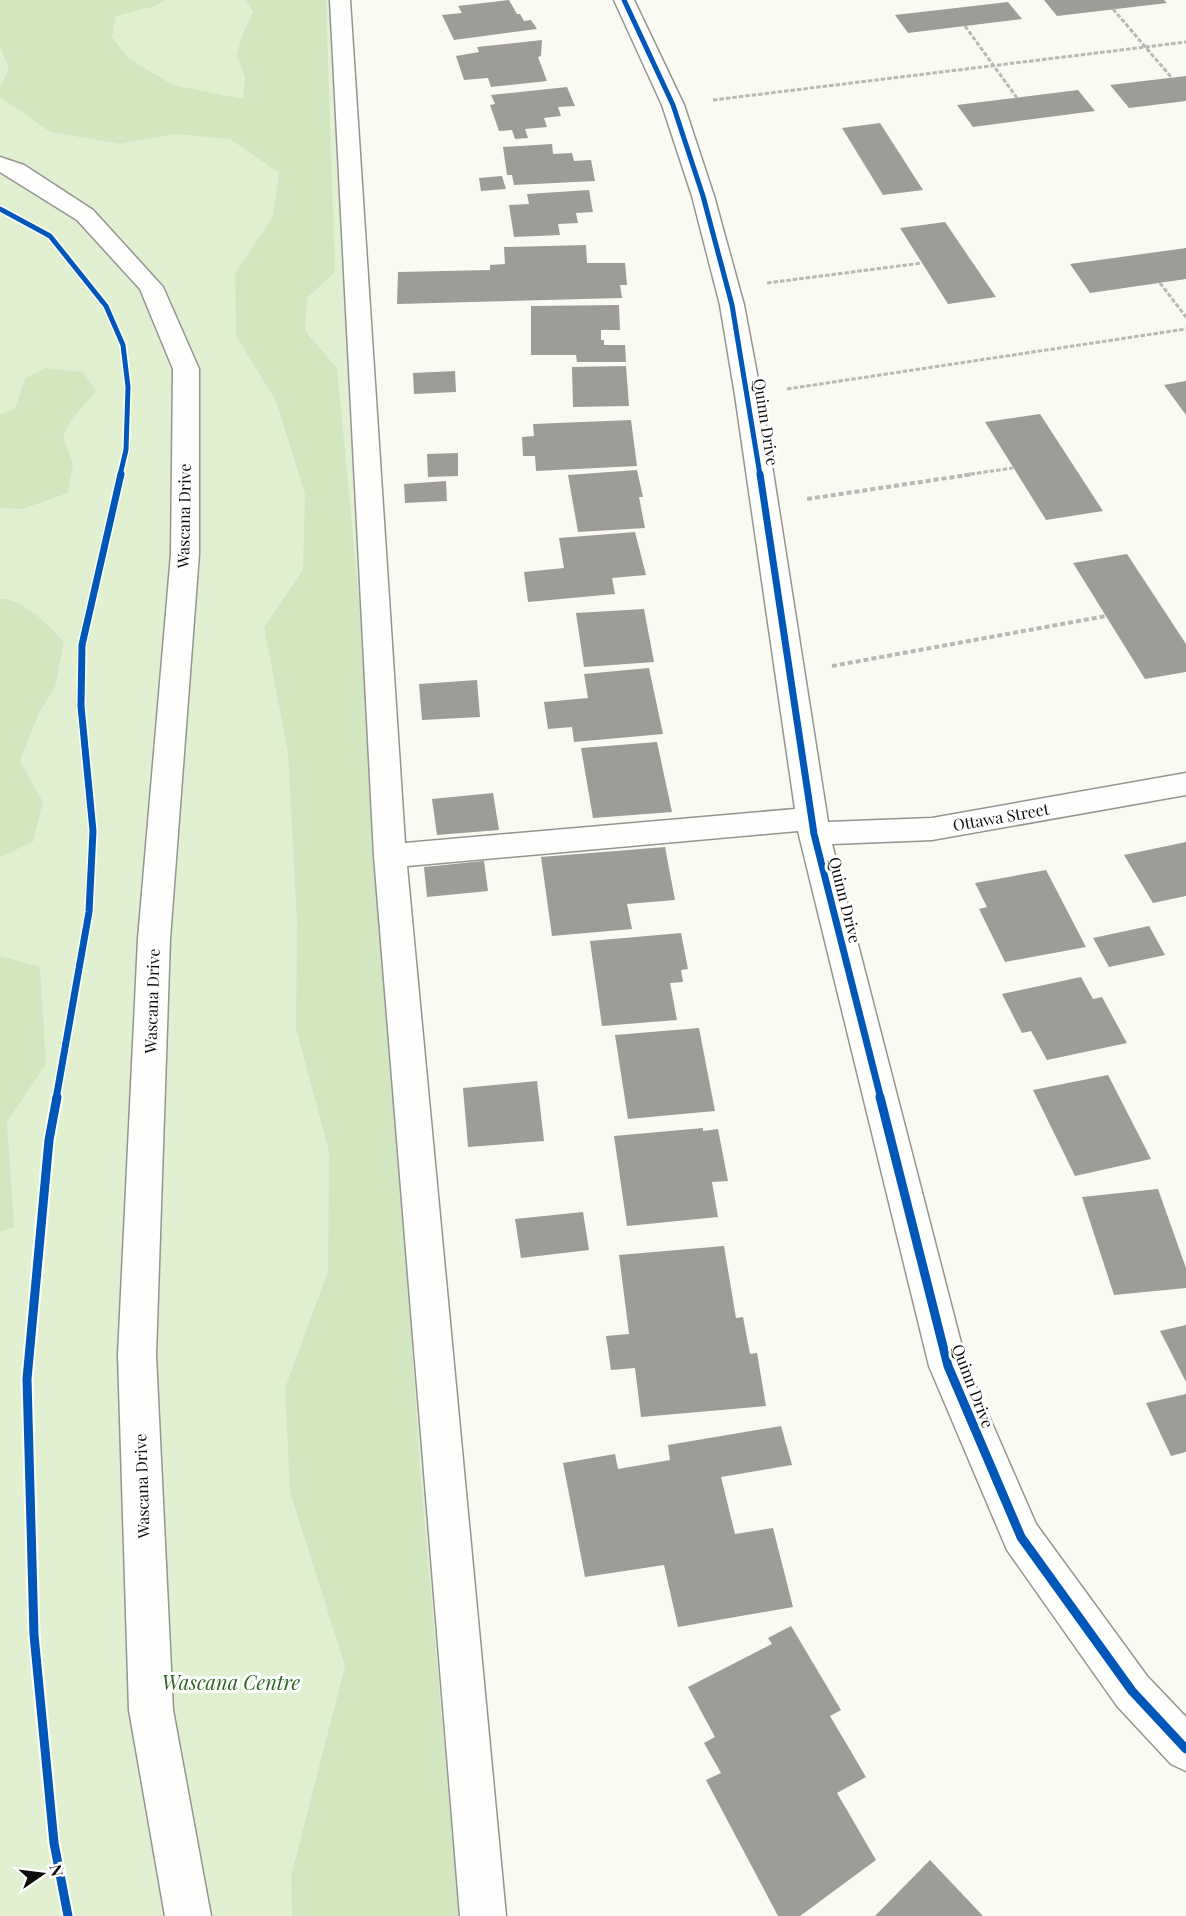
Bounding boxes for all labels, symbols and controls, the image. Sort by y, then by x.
street label: Quinn Drive [749,377,784,467]
street label: Wascana Drive [172,463,195,570]
street label: Ottawa Street [951,798,1051,835]
street label: Quinn Drive [825,855,866,945]
street label: Wascana Drive [139,948,164,1055]
street label: Quinn Drive [948,1341,999,1431]
street label: Wascana Drive [129,1433,154,1540]
park label: Wascana Centre [162,1668,301,1695]
north arrow [12,1844,72,1904]
text: N [45,1862,69,1879]

